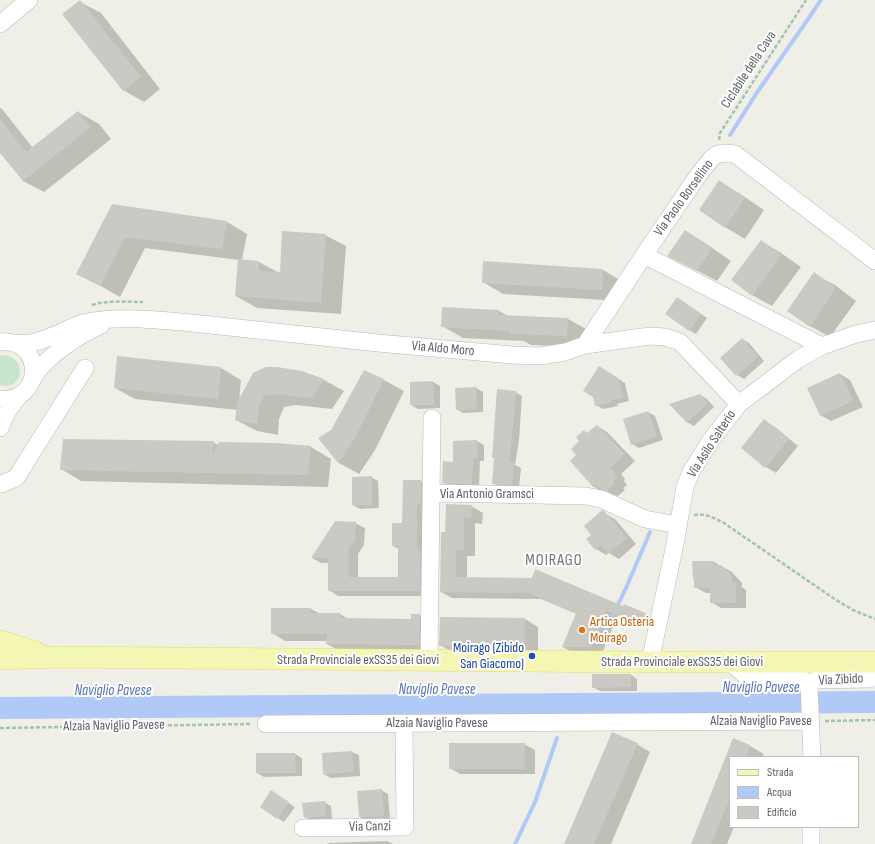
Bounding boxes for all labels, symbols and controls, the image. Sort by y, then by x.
street label: Ciclabile della Cava [718,28,780,112]
street label: Via Paolo Borsellino [651,156,717,240]
street label: Via Aldo Moro [411,338,475,360]
street label: Via Asilo Salterio [684,407,740,481]
street label: Via Antonio Gramsci [440,486,534,502]
district label: MOIRAGO [525,551,583,571]
place label: Artica Osteria Moirago [590,614,654,646]
marker: Artica Osteria Moirago [577,625,587,635]
place label: Moirago (Zibido San Giacomo) [453,640,524,672]
marker: Moirago (Zibido San Giacomo) [527,651,537,661]
street label: Strada Provinciale exSS35 dei Giovi [277,652,439,668]
street label: Strada Provinciale exSS35 dei Giovi [601,654,763,670]
street label: Via Zibido [818,670,864,690]
water label: Naviglio Pavese [722,679,800,697]
water label: Naviglio Pavese [398,681,476,699]
water label: Naviglio Pavese [74,682,152,700]
street label: Alzaia Naviglio Pavese [710,713,812,729]
street label: Alzaia Naviglio Pavese [386,715,488,731]
street label: Alzaia Naviglio Pavese [63,717,165,735]
legend [729,756,859,828]
text: Strada [767,765,793,780]
text: Acqua [767,785,792,800]
text: Edificio [767,805,796,820]
street label: Via Canzi [349,818,391,836]

